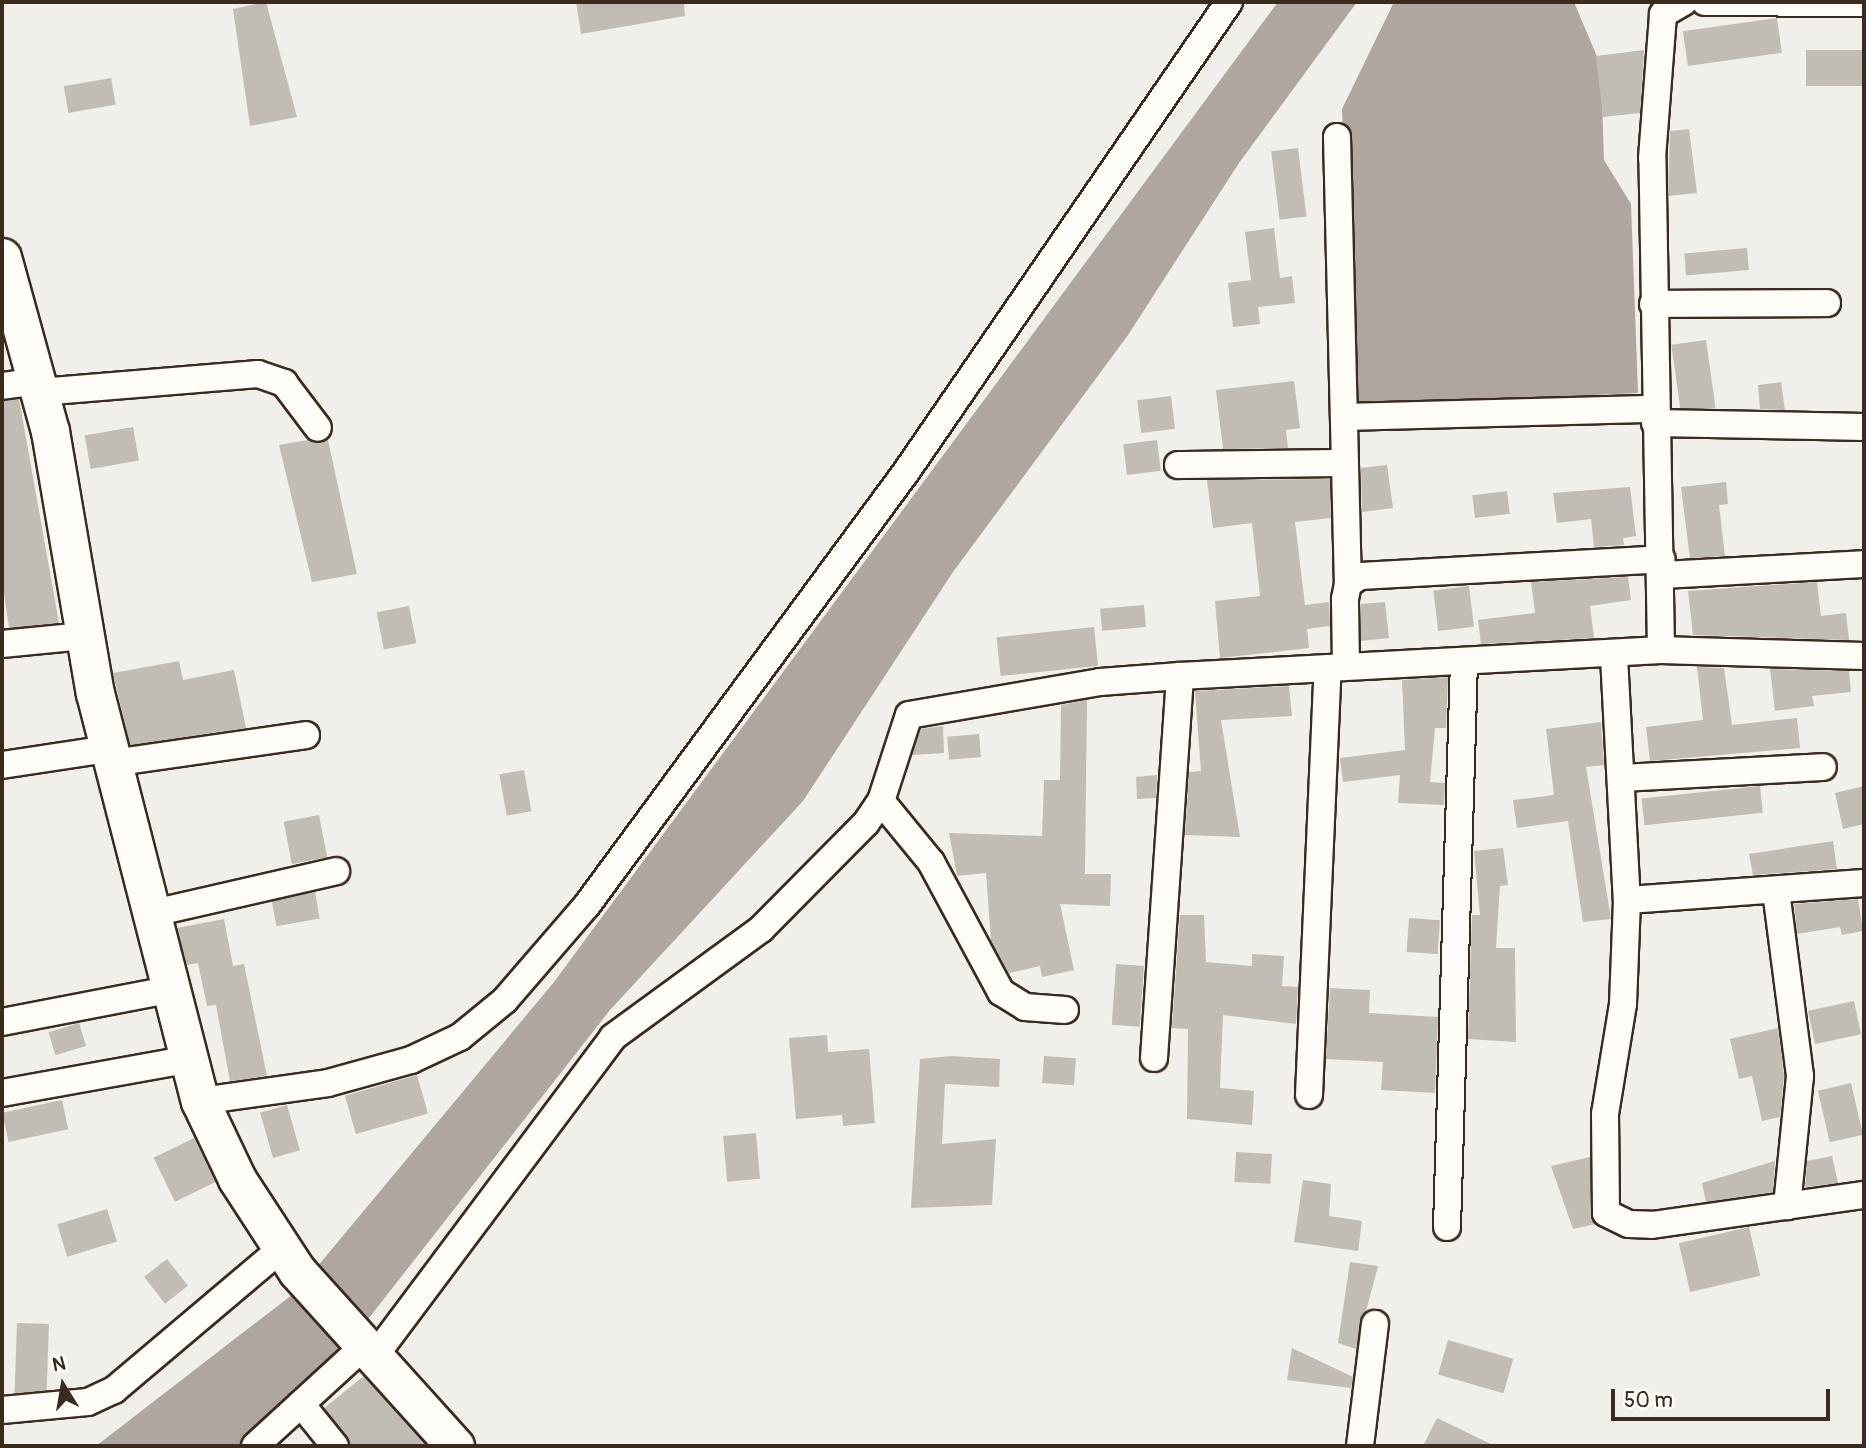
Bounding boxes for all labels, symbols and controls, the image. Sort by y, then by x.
north arrow [28,1350,98,1420]
text: N [50,1351,68,1377]
scale bar [1614,1374,1833,1418]
text: 50 m [1624,1387,1673,1414]

